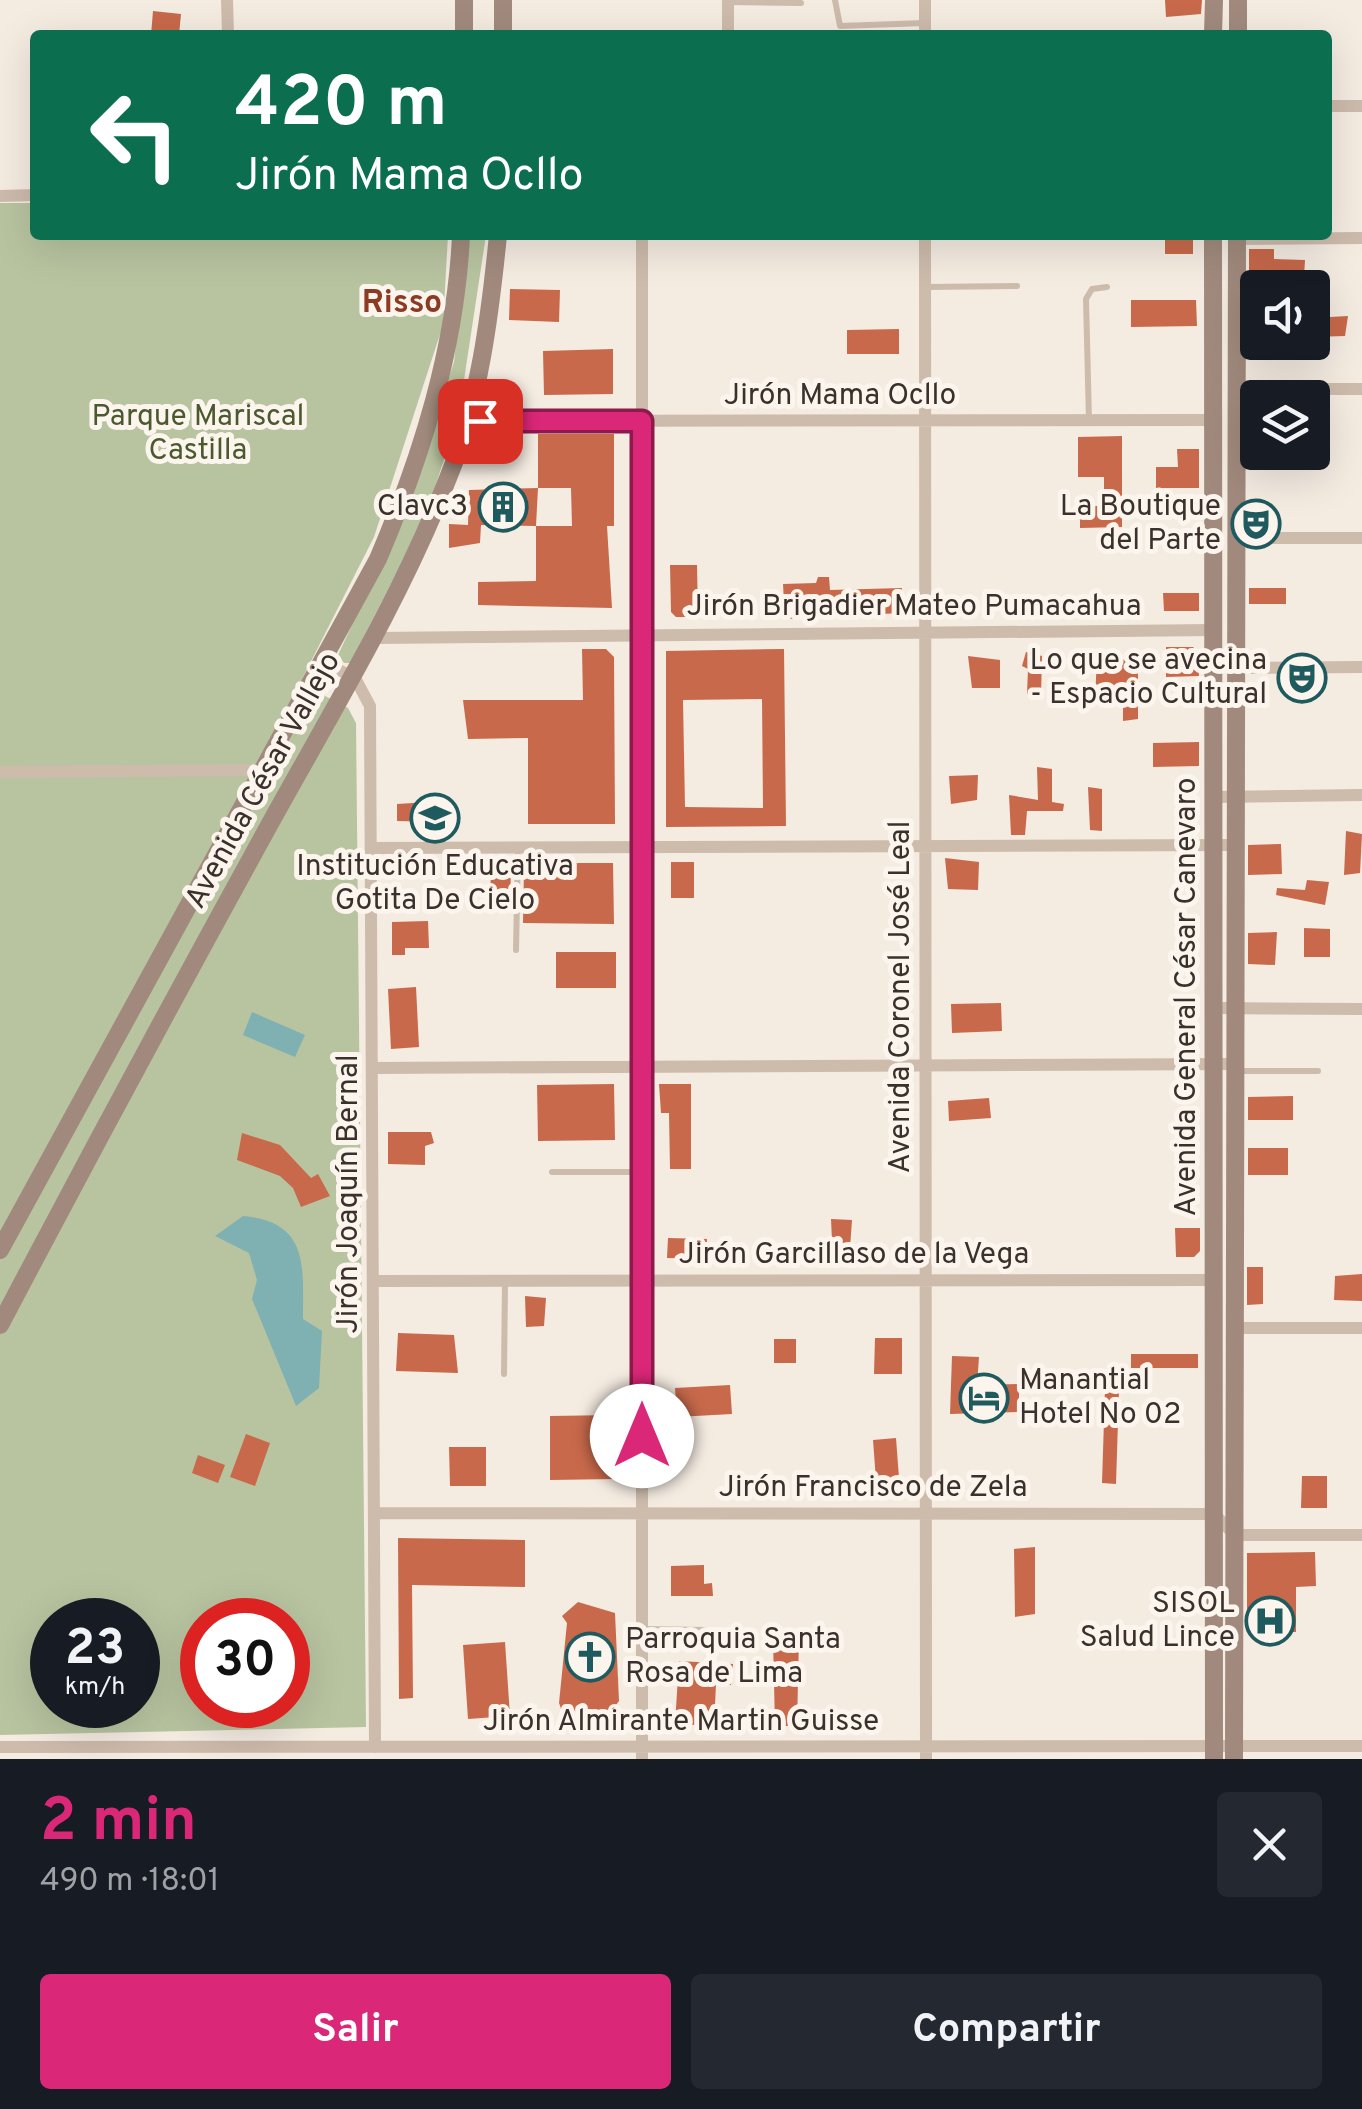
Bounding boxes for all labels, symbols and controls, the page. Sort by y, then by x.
text: 420 m [235,62,448,151]
icon: left [70,70,200,200]
text: Jirón Mama Ocllo [235,149,584,206]
map controls [1240,270,1330,470]
button: sound [1240,270,1330,360]
district label: Risso [362,284,442,324]
street label: Jirón Mama Ocllo [724,378,956,415]
pin [438,379,523,464]
button: layers [1240,380,1330,470]
icon: arrive [453,394,508,449]
park label: Parque Mariscal Castilla [92,399,304,470]
building icon: Clavc3 [477,481,529,533]
place label: Clavc3 [377,489,468,526]
place label: La Boutique del Parte [1060,489,1221,560]
theatre icon: La Boutique del Parte [1230,498,1282,550]
street label: Jirón Brigadier Mateo Pumacahua [686,589,1142,626]
place label: Lo que se avecina - Espacio Cultural [1030,643,1267,714]
street label: Avenida César Vallejo [178,646,350,916]
theatre icon: Lo que se avecina - Espacio Cultural [1276,652,1328,704]
street label: Avenida General César Canevaro [1169,778,1206,1216]
school or university icon: Institución Educativa Gotita De Cielo [409,792,461,844]
street label: Avenida Coronel José Leal [883,821,920,1173]
place label: Institución Educativa Gotita De Cielo [296,849,574,920]
street label: Jirón Joaquín Bernal [331,1054,368,1334]
street label: Jirón Garcillaso de la Vega [679,1237,1029,1274]
place label: Manantial Hotel No 02 [1019,1363,1181,1434]
hotel icon: Manantial Hotel No 02 [958,1372,1010,1424]
position arrow [590,1384,694,1488]
street label: Jirón Francisco de Zela [719,1470,1027,1507]
place label: SISOL Salud Lince [1080,1586,1235,1657]
hospital icon: SISOL Salud Lince [1244,1595,1296,1647]
speed limit sign: 30 [180,1598,310,1728]
text: 23 [65,1619,125,1682]
place label: Parroquia Santa Rosa de Lima [625,1622,841,1693]
church icon: Parroquia Santa Rosa de Lima [564,1631,616,1683]
text: km/h [65,1672,125,1704]
street label: Jirón Almirante Martin Guisse [483,1704,879,1741]
text: 2 min [40,1786,197,1862]
button: close [1217,1792,1322,1897]
text: 490 m · 18:01 [40,1862,220,1902]
button: Salir [40,1974,671,2089]
button: Compartir [691,1974,1322,2089]

